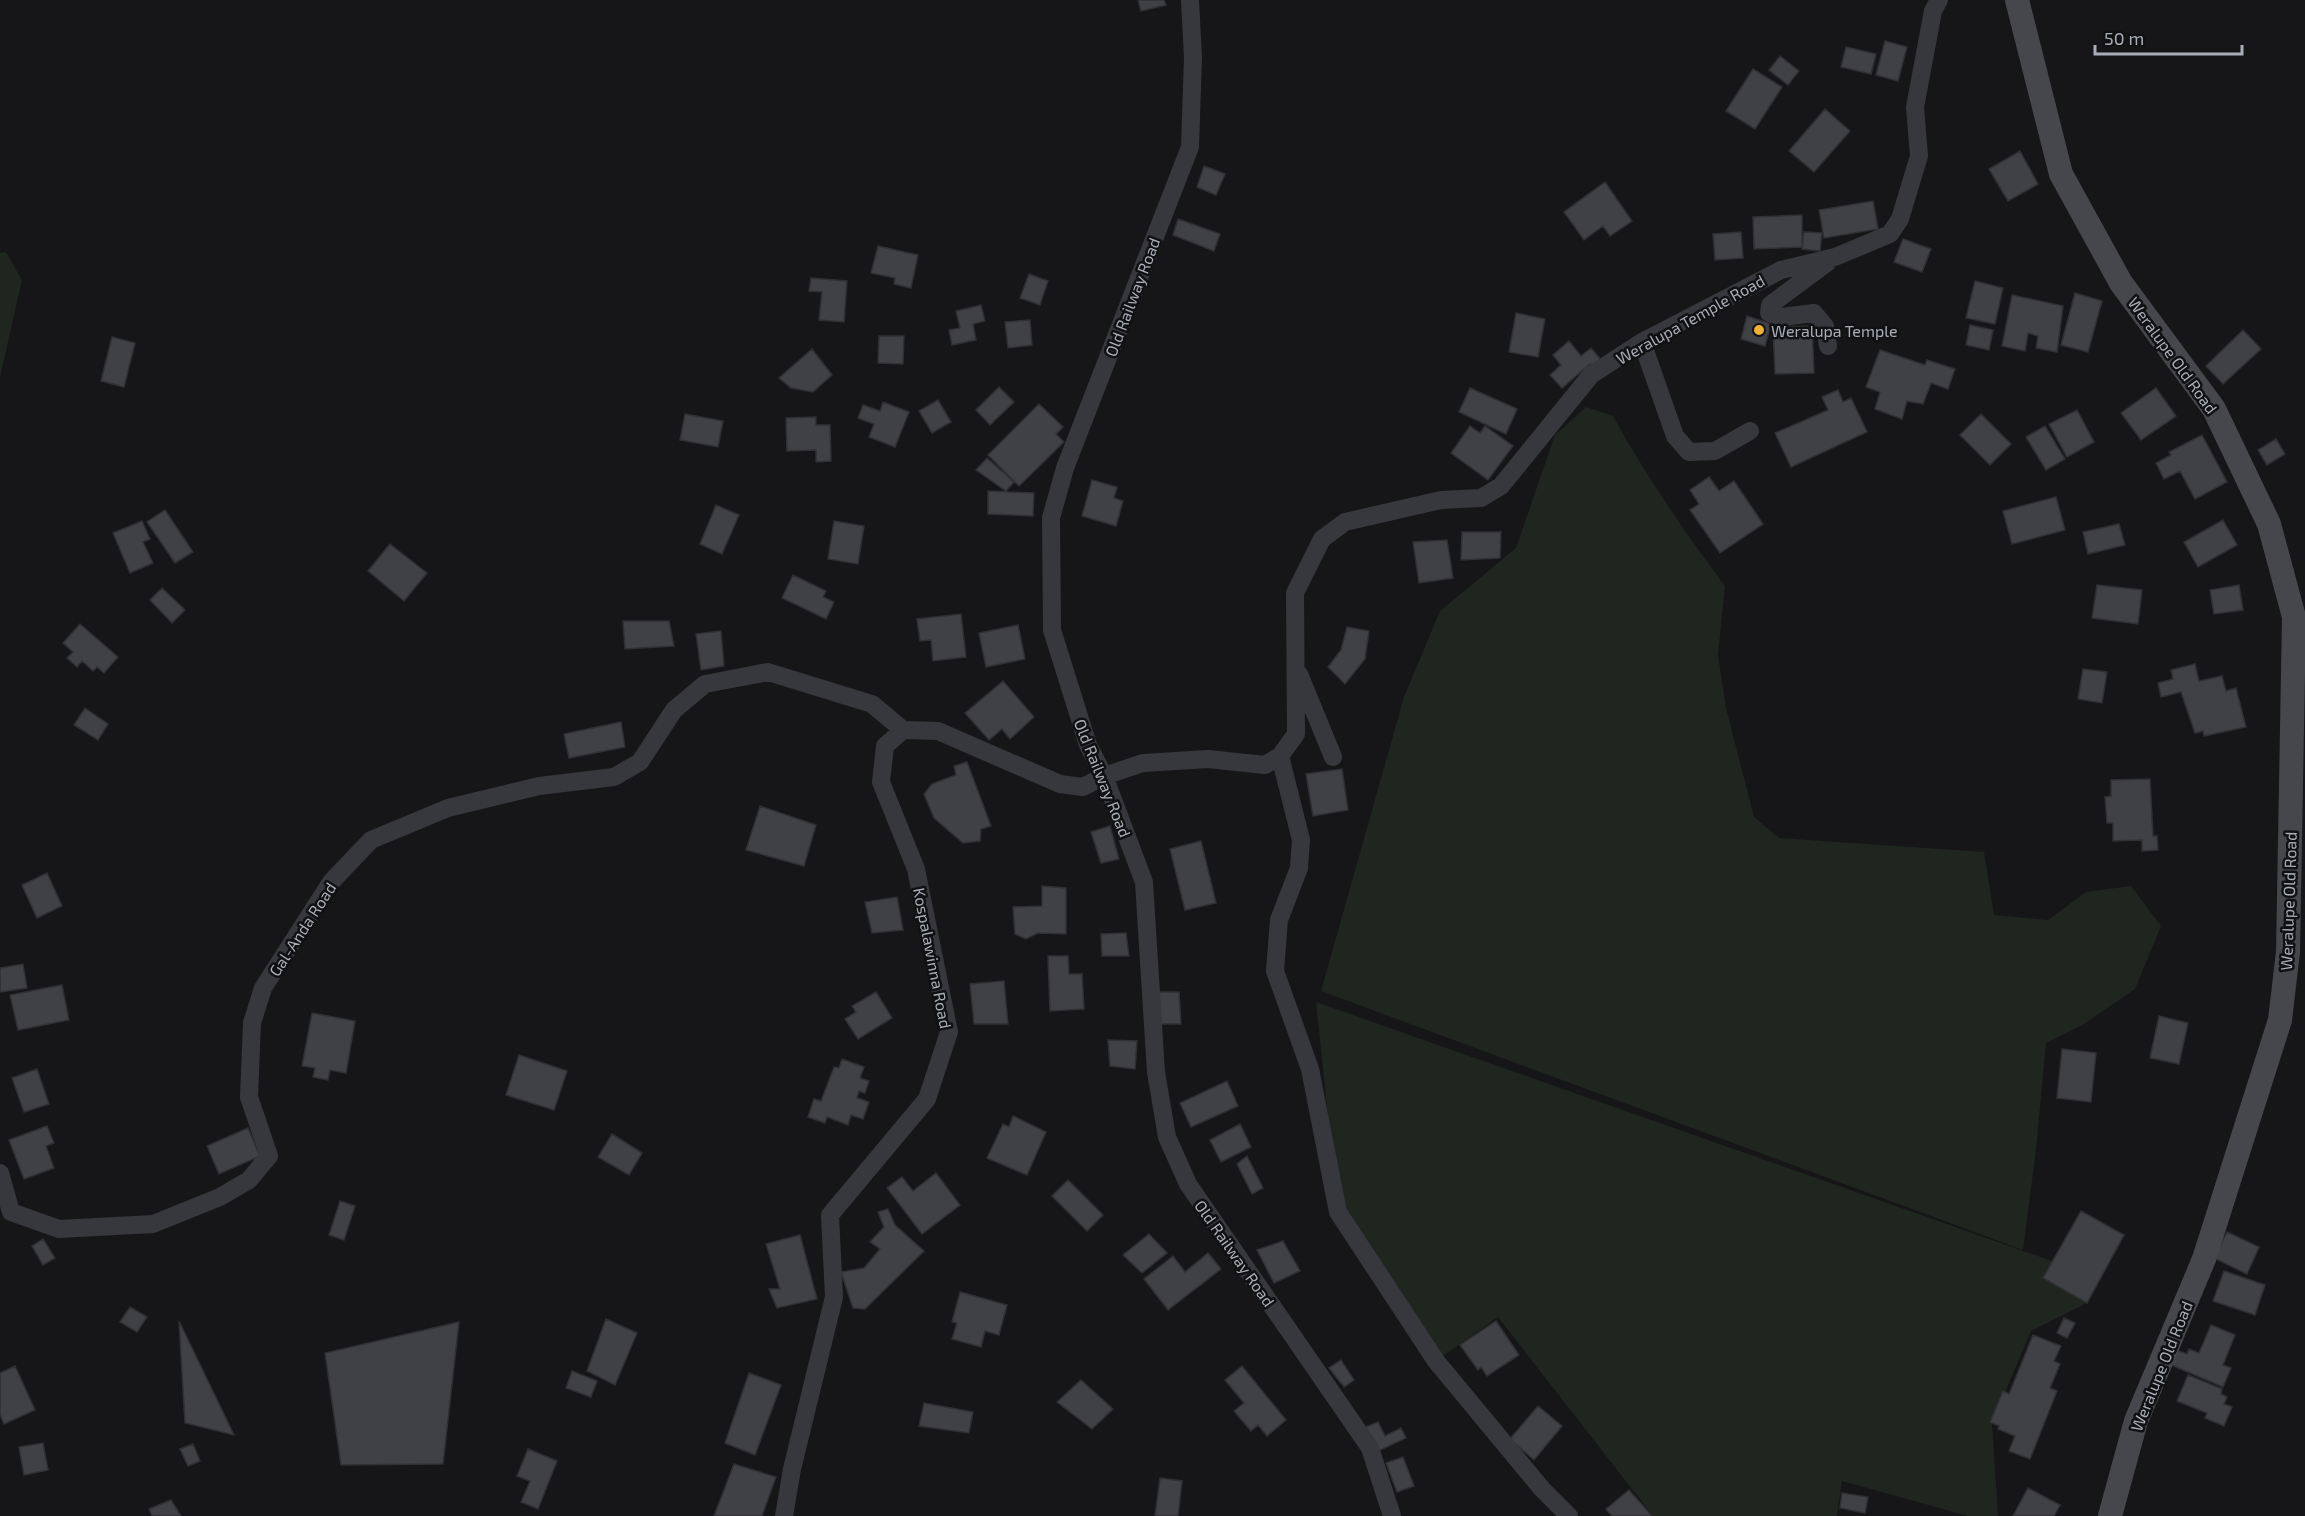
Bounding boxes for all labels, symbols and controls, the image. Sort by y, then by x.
scale bar [2095,18,2242,56]
text: 50 m [2104,27,2144,49]
street label: Old Railway Road [1101,235,1163,359]
street label: Weralupa Temple Road [1612,270,1768,368]
street label: Weralupe Old Road [2124,293,2222,417]
place label: Weralupa Temple [1771,321,1898,340]
marker: Weralupa Temple [1752,323,1766,337]
street label: Old Railway Road [1071,716,1135,840]
street label: Weralupe Old Road [2276,831,2300,971]
street label: Gal-Anda Road [265,878,339,980]
street label: Kospalawinna Road [910,886,956,1030]
street label: Old Railway Road [1191,1196,1279,1310]
street label: Weralupe Old Road [2126,1298,2196,1434]

